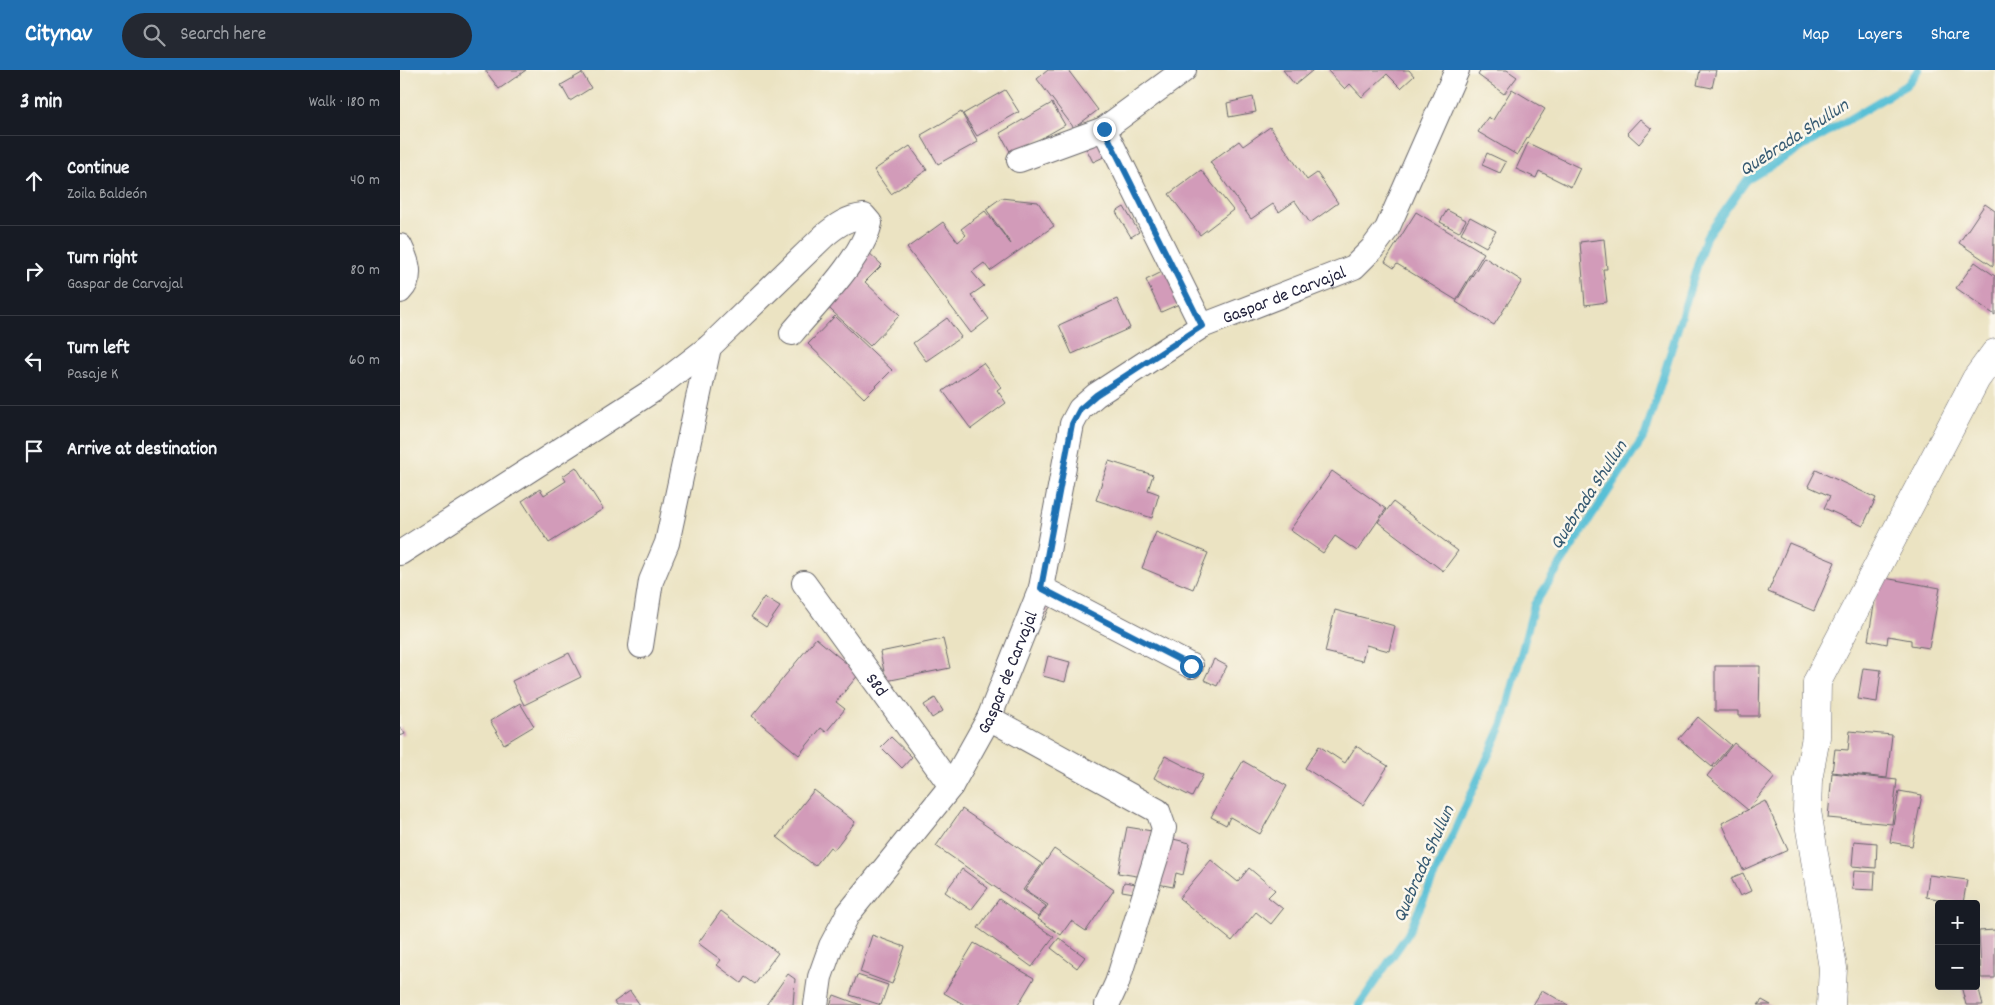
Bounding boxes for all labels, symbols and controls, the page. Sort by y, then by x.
search box [122,13,472,58]
text: Citynav [25,18,92,52]
icon: search [140,21,168,49]
text: Search here [180,22,266,49]
text: Map [1802,23,1829,48]
text: Layers [1857,23,1903,48]
text: Share [1931,23,1970,48]
text: 3 min [20,88,62,118]
text: Walk · 180 m [309,91,380,114]
water label: Quebrada Shullun [1735,93,1856,184]
route end [1093,118,1116,141]
text: Continue [67,156,129,183]
icon: ahead [20,167,48,195]
text: 40 m [350,169,380,192]
text: Zoila Baldeón [67,183,147,206]
text: Turn right [67,246,138,273]
icon: right [20,257,48,285]
text: 80 m [350,259,380,282]
street label: Gaspar de Carvajal [1219,261,1351,332]
text: Gaspar de Carvajal [67,273,183,296]
text: Turn left [67,336,130,363]
icon: left [20,347,48,375]
text: 60 m [349,349,380,372]
text: Pasaje K [67,363,118,386]
water label: Quebrada Shullun [1544,435,1636,556]
icon: arrive [20,437,48,465]
text: Arrive at destination [67,437,217,464]
street label: Gaspar de Carvajal [972,607,1046,739]
route start [1180,655,1203,678]
street label: S8d [858,669,892,703]
water label: Quebrada Shullun [1387,801,1463,927]
map controls [1935,900,1980,990]
button: + [1935,900,1980,945]
button: − [1935,945,1980,990]

